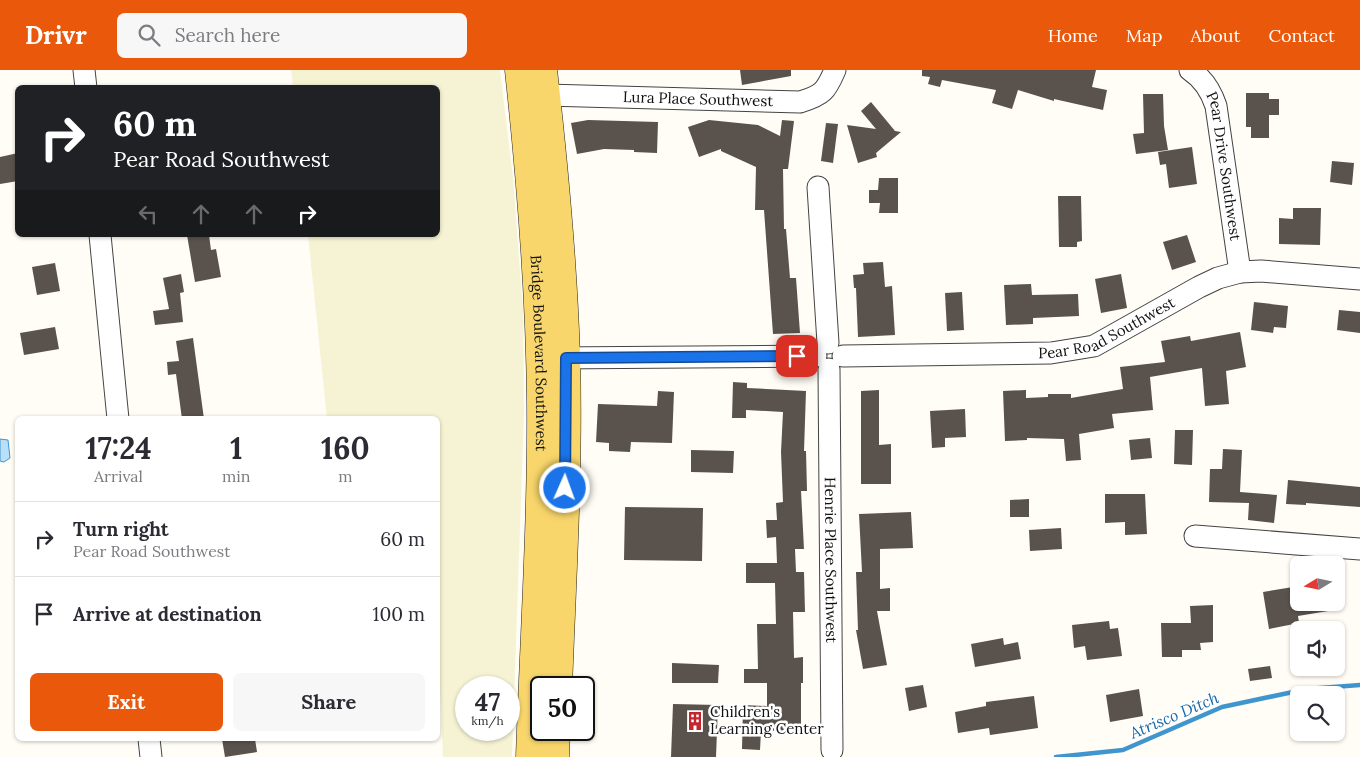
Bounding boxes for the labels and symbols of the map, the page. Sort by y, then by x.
street label: Lura Place Southwest [623,87,774,110]
street label: Pear Drive Southwest [1202,88,1245,242]
street label: Bridge Boulevard Southwest [526,254,551,452]
street label: Pear Road Southwest [1038,292,1178,363]
pin [776,335,818,377]
position arrow [538,461,590,513]
street label: Henrie Place Southwest [821,477,841,643]
north arrow [1290,556,1345,611]
speed limit sign: 50 [530,676,595,741]
water label: Atrisco Ditch [1126,687,1221,743]
place label: Children's Learning Center [710,702,824,738]
building icon: Children's Learning Center [684,710,706,732]

